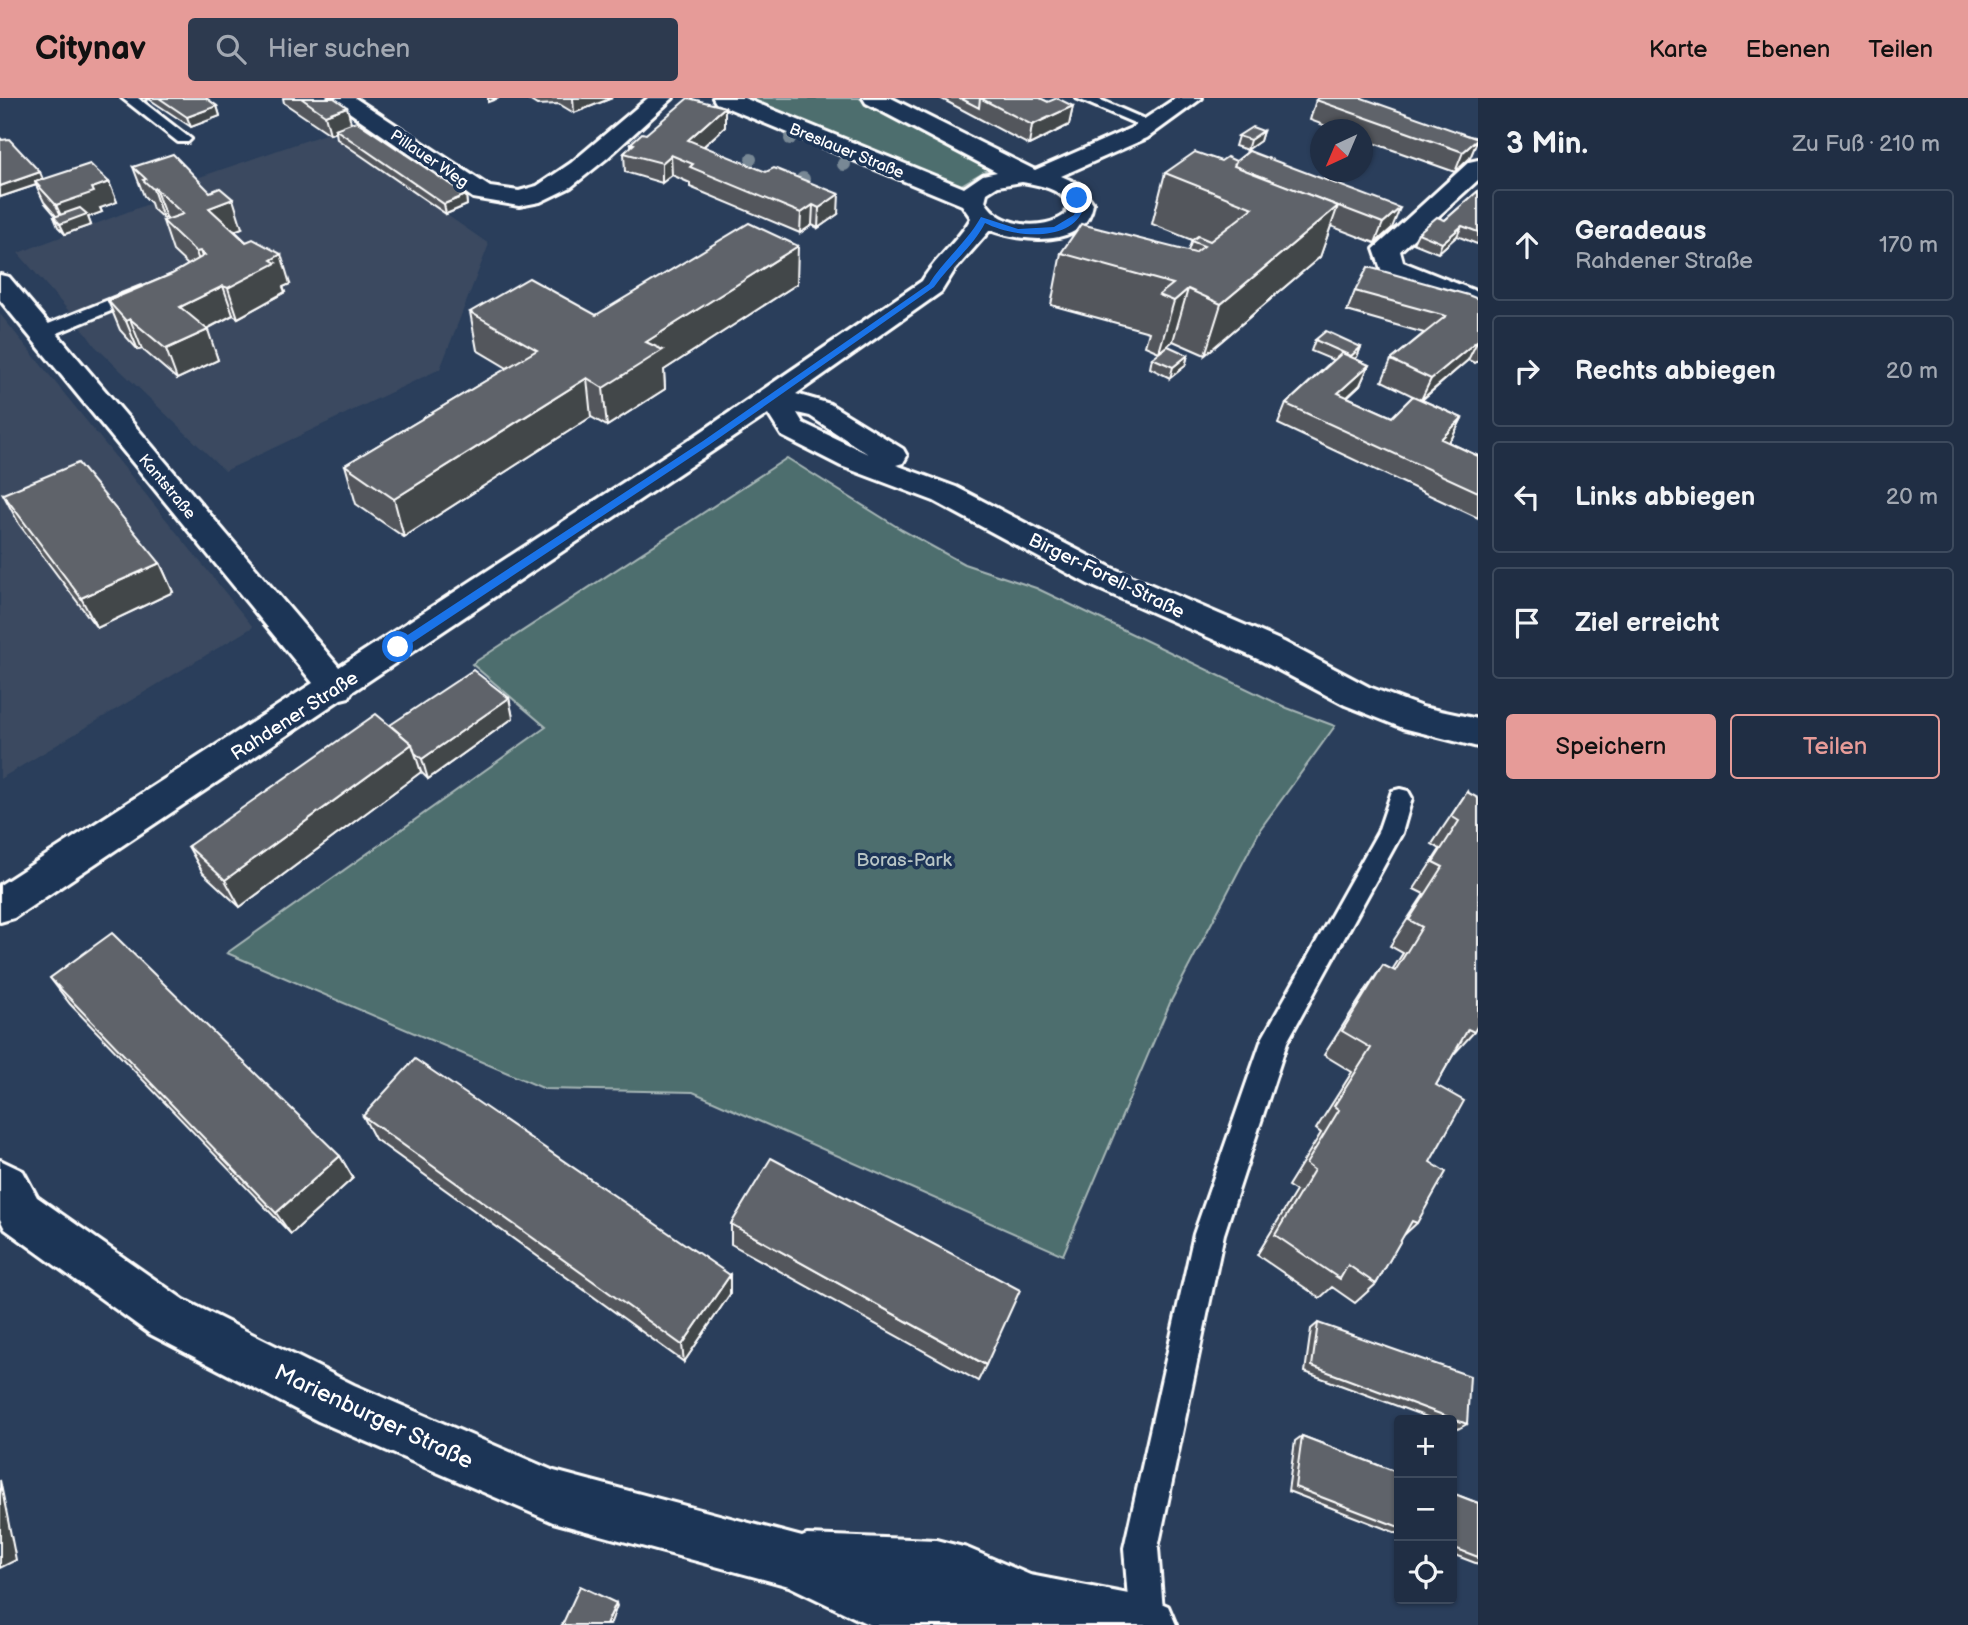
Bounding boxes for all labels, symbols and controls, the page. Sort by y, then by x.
search box [188,18,678,81]
text: Citynav [35,29,146,69]
icon: search [212,30,250,68]
text: Hier suchen [268,34,410,65]
text: Karte [1649,35,1707,64]
text: Ebenen [1745,35,1830,64]
text: Teilen [1868,35,1933,64]
north arrow [1310,119,1373,182]
street label: Breslauer Straße [786,120,907,183]
street label: Pillauer Weg [386,126,472,192]
text: 3 Min. [1506,126,1588,162]
text: Zu Fuß · 210 m [1792,130,1940,158]
route end [1061,182,1092,213]
text: Geradeaus [1575,216,1706,247]
icon: ahead [1508,226,1546,264]
text: 170 m [1879,231,1938,259]
text: Rahdener Straße [1575,247,1753,275]
icon: right [1508,352,1546,390]
text: Rechts abbiegen [1575,356,1776,387]
text: 20 m [1886,357,1938,385]
street label: Kantstraße [134,451,200,524]
icon: left [1508,478,1546,516]
text: Links abbiegen [1575,482,1755,513]
text: 20 m [1886,483,1938,511]
street label: Birger-Forell-Straße [1025,529,1188,624]
icon: arrive [1508,604,1546,642]
text: Ziel erreicht [1575,608,1719,639]
route start [382,631,413,662]
street label: Rahdener Straße [227,667,363,766]
button: Speichern [1506,714,1716,779]
button: Teilen [1730,714,1940,779]
park label: Boras-Park [856,849,952,872]
street label: Marienburger Straße [270,1359,477,1475]
map controls [1394,1415,1457,1604]
button: + [1394,1415,1457,1478]
button: − [1394,1478,1457,1541]
button: locate [1394,1541,1457,1604]

